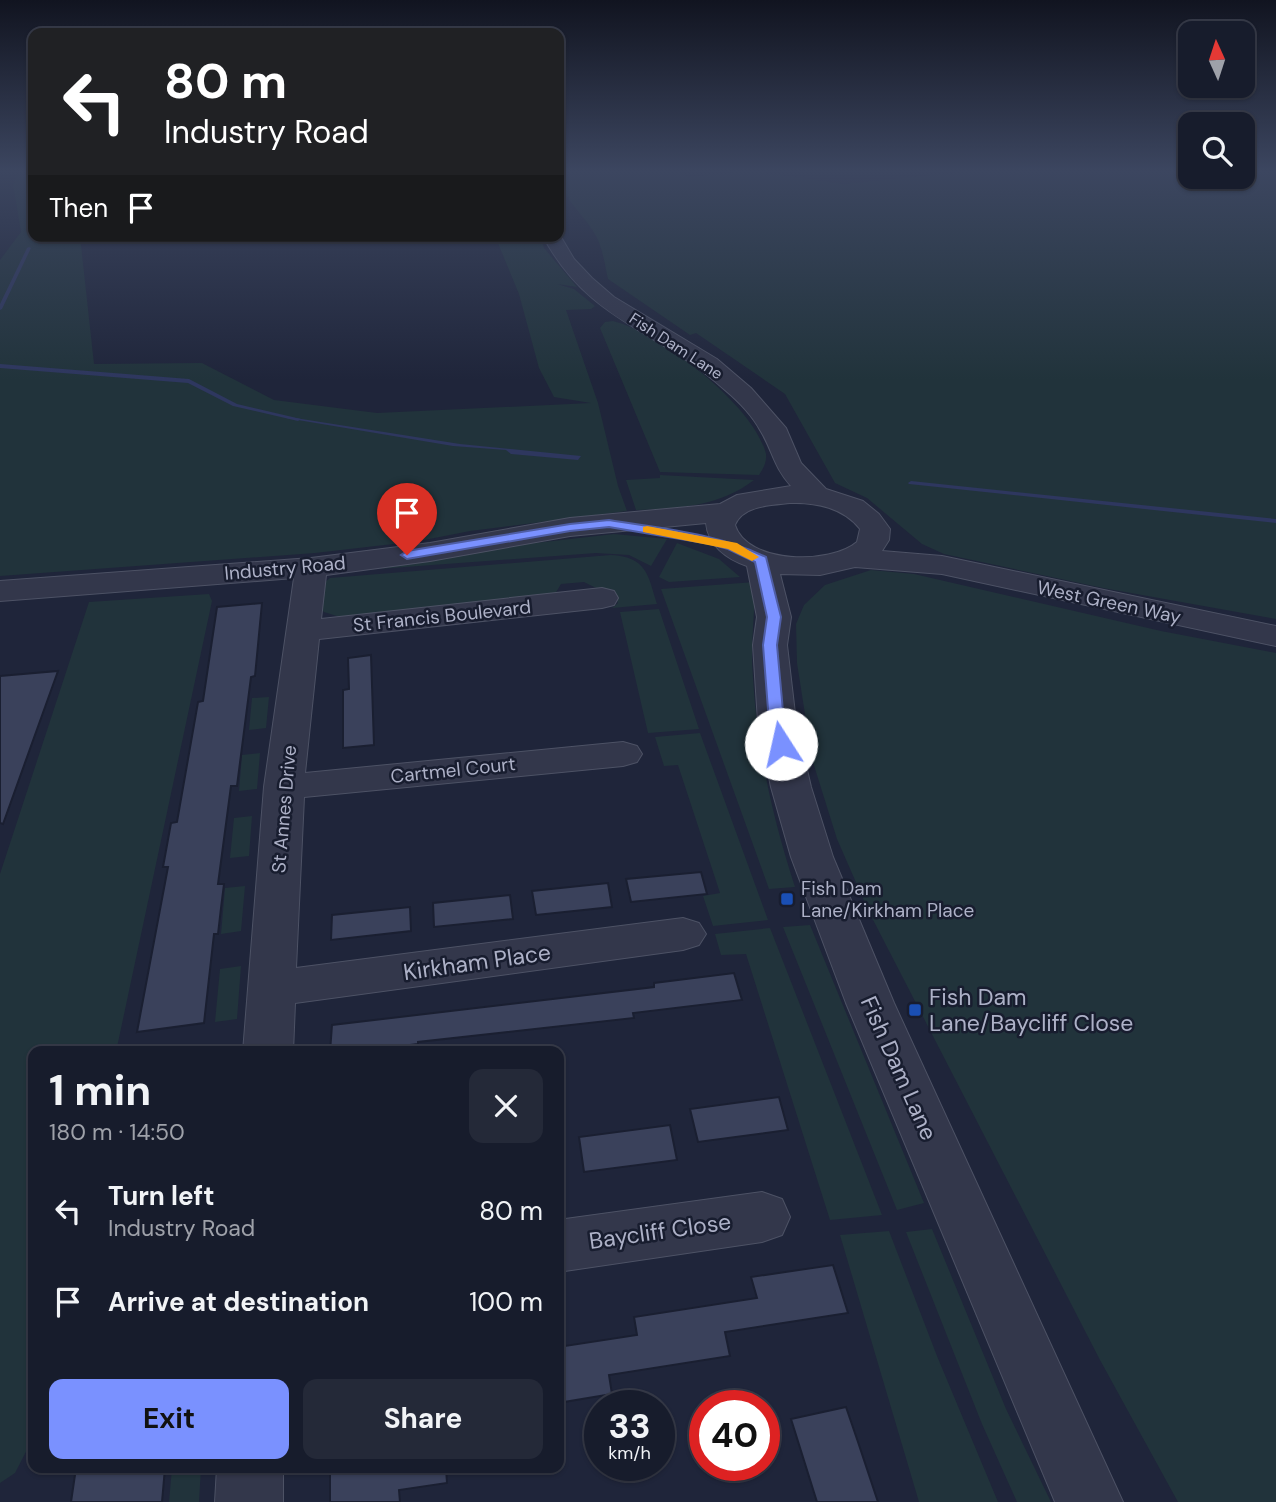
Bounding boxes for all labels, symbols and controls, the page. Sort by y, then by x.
north arrow [1178,21,1255,98]
map controls [1178,21,1255,189]
text: 80 m [164,49,287,113]
icon: left [49,56,140,147]
text: Industry Road [164,111,369,153]
button: search [1178,112,1255,189]
icon: arrive [122,189,160,227]
text: Then [49,191,108,225]
street label: Fish Dam Lane [625,308,727,384]
pin [377,483,437,555]
icon: arrive [388,494,426,532]
street label: Industry Road [223,550,347,586]
street label: West Green Way [1035,575,1184,630]
street label: St Francis Boulevard [352,594,532,638]
position arrow [744,707,818,781]
street label: St Annes Drive [266,744,302,874]
street label: Cartmel Court [389,751,517,789]
place label: Fish Dam Lane/Kirkham Place [801,876,974,923]
marker: Fish Dam Lane/Kirkham Place [779,891,795,907]
street label: Kirkham Place [401,937,553,987]
place label: Fish Dam Lane/Baycliff Close [929,982,1133,1038]
street label: Fish Dam Lane [854,991,944,1145]
marker: Fish Dam Lane/Baycliff Close [907,1002,923,1018]
text: 1 min [49,1063,151,1118]
button: close [469,1069,543,1143]
text: 180 m · 14:50 [49,1117,185,1147]
text: Turn left [108,1179,215,1213]
icon: left [49,1192,87,1230]
text: 80 m [479,1194,543,1228]
street label: Baycliff Close [587,1206,733,1256]
text: Industry Road [108,1213,255,1243]
icon: arrive [49,1283,87,1321]
text: Arrive at destination [108,1285,369,1319]
text: 100 m [469,1285,543,1319]
button: Exit [49,1379,289,1459]
button: Share [303,1379,543,1459]
speed limit sign: 40 [689,1390,780,1481]
text: 33 [608,1403,651,1449]
text: km/h [608,1441,651,1465]

